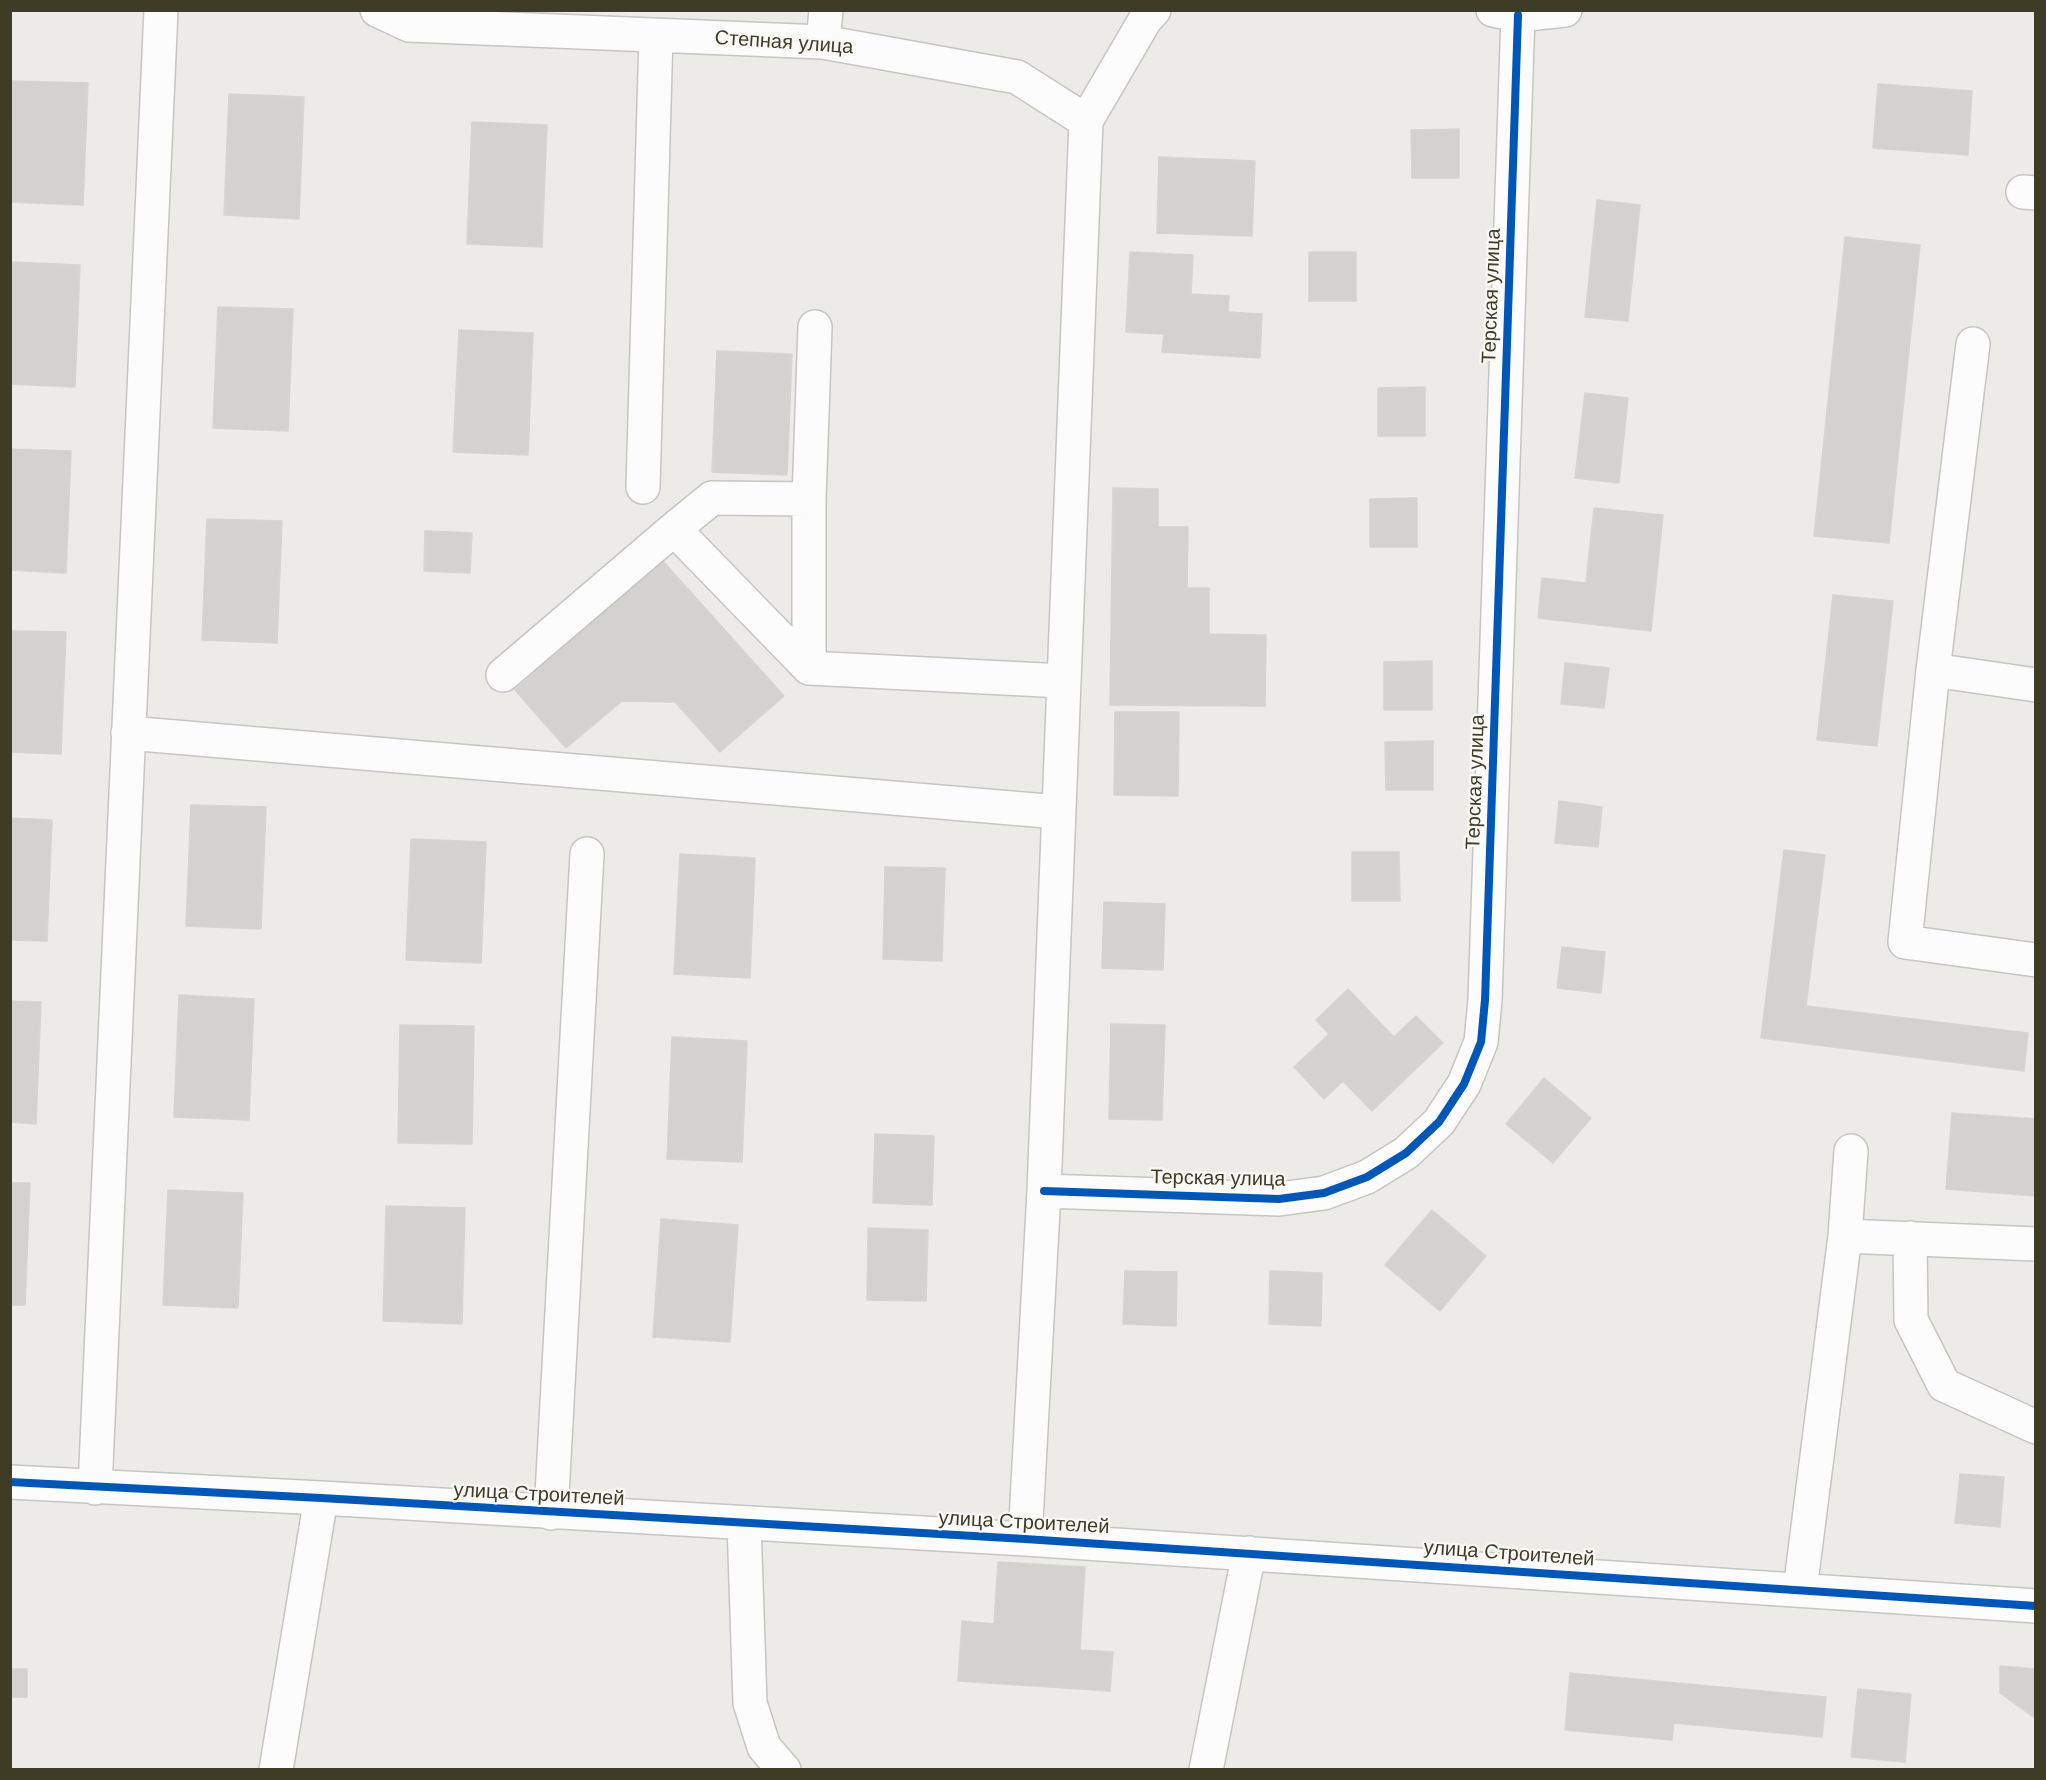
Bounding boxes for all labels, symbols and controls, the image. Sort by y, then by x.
street label: Степная улица [714,26,854,60]
street label: Терская улица [1478,228,1506,364]
street label: Терская улица [1462,714,1490,850]
street label: Терская улица [1150,1166,1286,1192]
street label: улица Строителей [453,1479,625,1511]
street label: улица Строителей [938,1507,1110,1539]
street label: улица Строителей [1423,1536,1595,1572]

